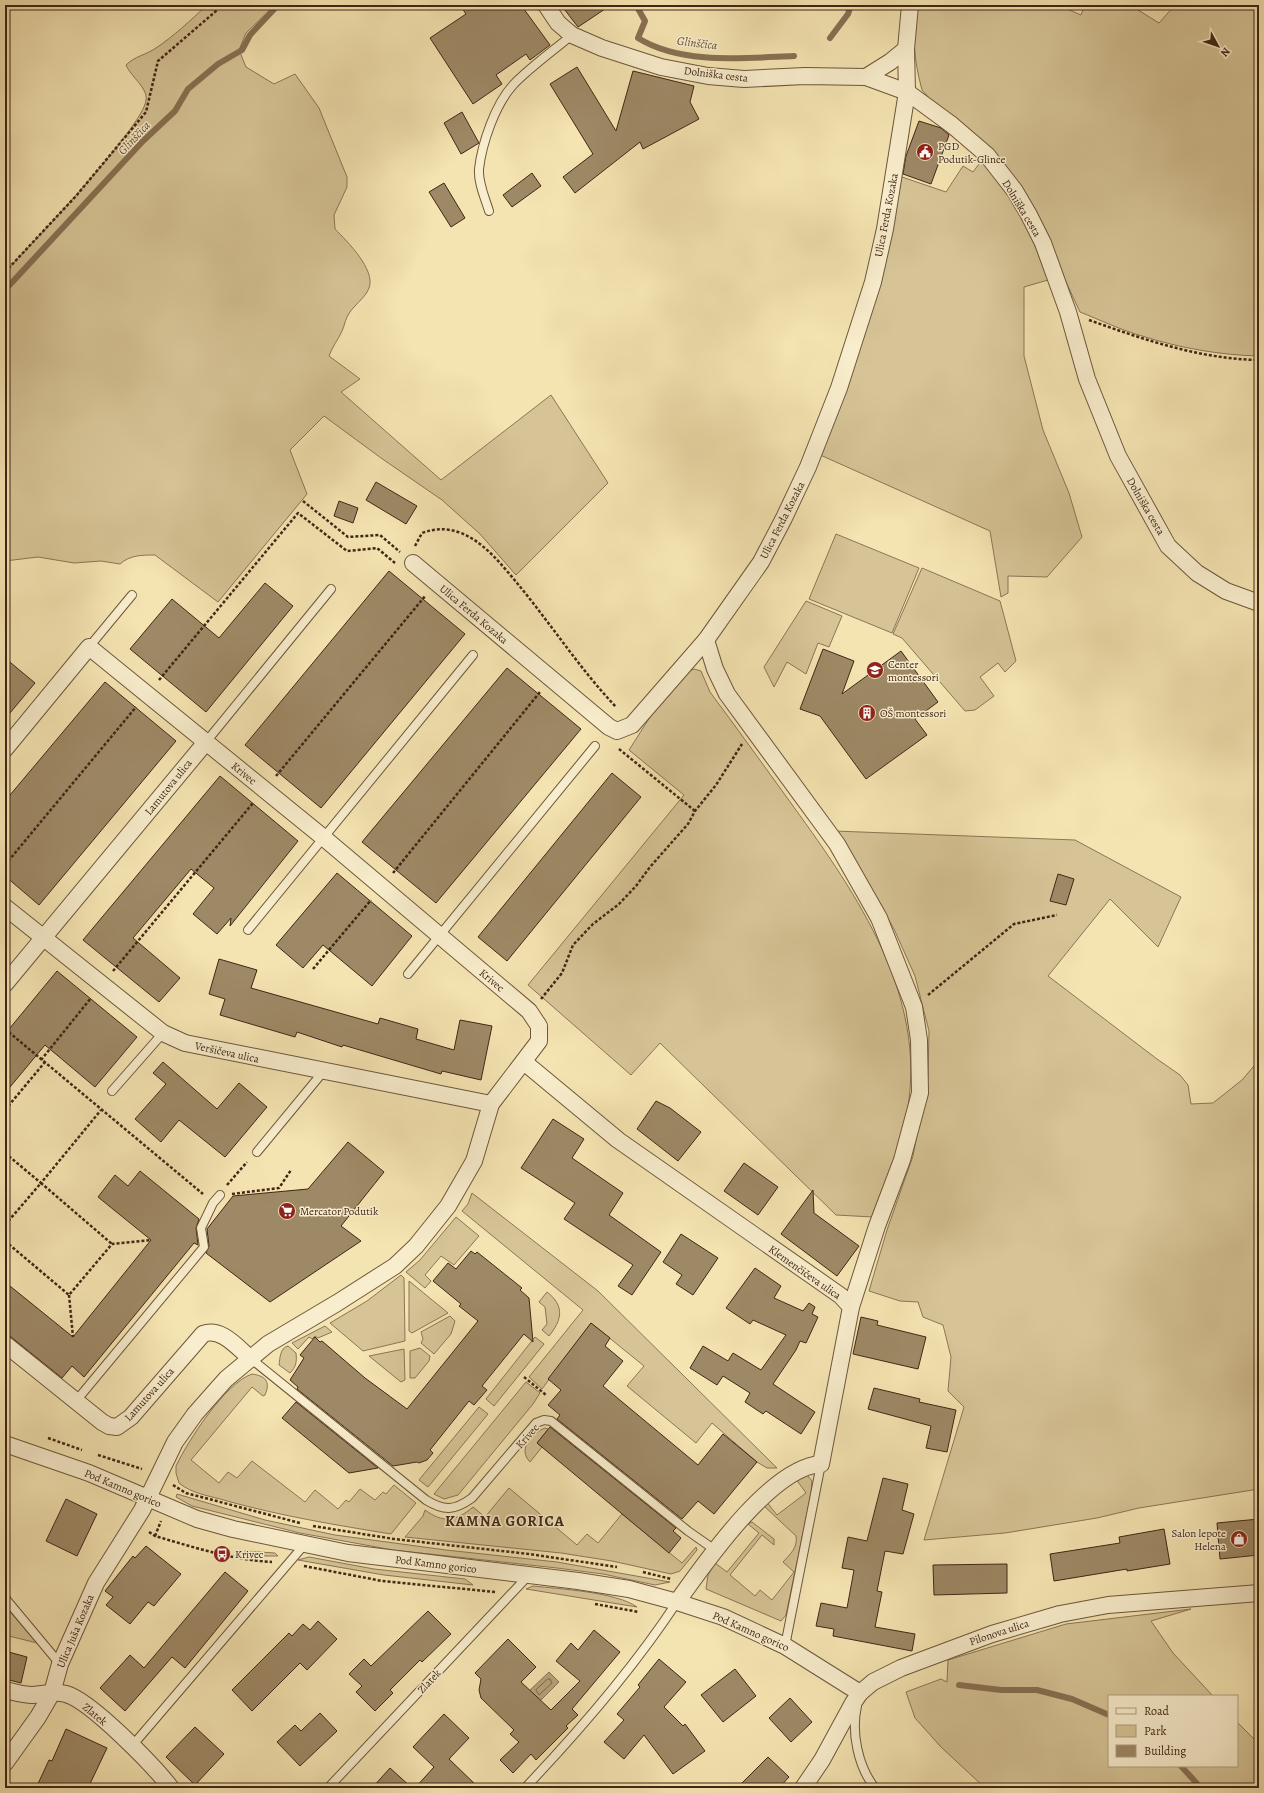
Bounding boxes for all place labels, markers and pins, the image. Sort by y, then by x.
place label: PGD Podutik-Glince [938,139,1005,167]
public building icon: PGD Podutik-Glince [915,142,935,162]
place label: Center montessori [888,657,939,685]
school or university icon: Center montessori [865,660,885,680]
building icon: OŠ montessori [857,703,877,723]
place label: OŠ montessori [880,706,946,721]
supermarket icon: Mercator Podutik [277,1201,297,1221]
place label: Mercator Podutik [300,1204,379,1219]
place label: Salon lepote Helena [1171,1526,1227,1554]
shop icon: Salon lepote Helena [1229,1529,1249,1549]
bus stop icon: Krivec [212,1544,232,1564]
place label: Krivec [235,1547,264,1562]

